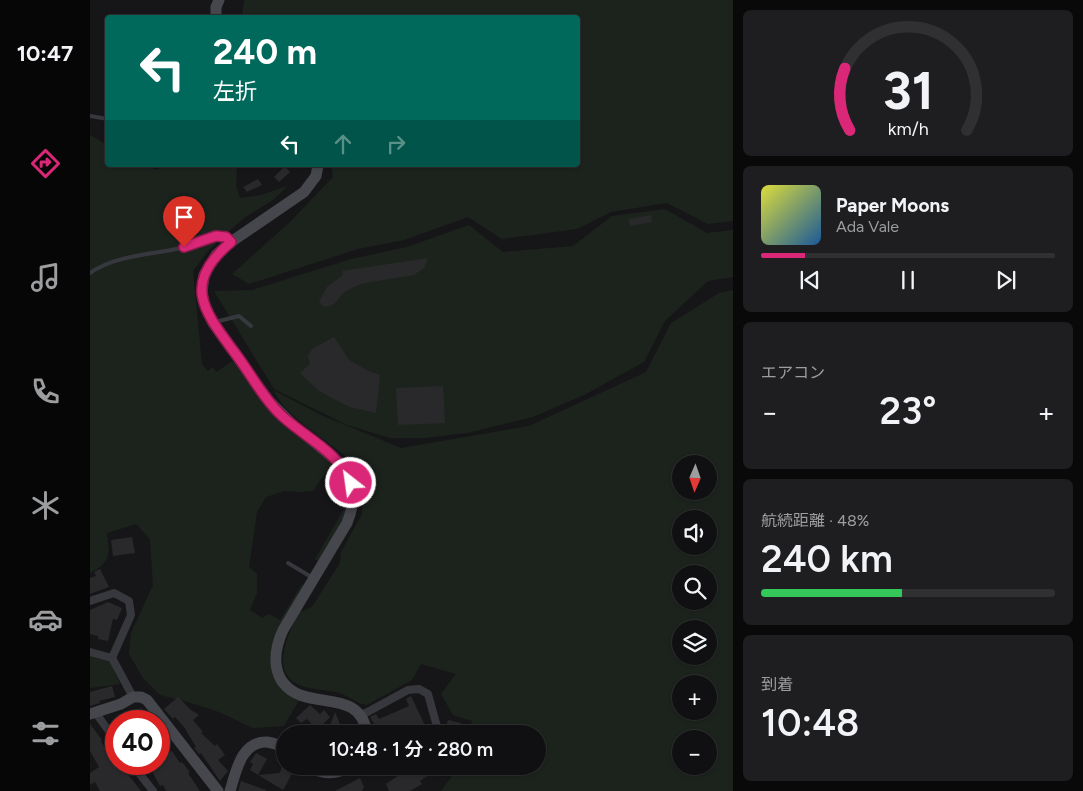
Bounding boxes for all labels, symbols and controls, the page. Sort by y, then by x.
text: 240 m [213,31,317,73]
icon: left [130,35,195,100]
text: 10:47 [17,40,73,67]
text: 31 [883,60,933,122]
text: 左折 [213,78,257,105]
text: km/h [888,118,928,139]
icon: left [276,130,304,158]
icon: ahead [329,130,357,158]
icon: right [382,130,410,158]
icon: directions [28,146,63,181]
text: Paper Moons [836,194,949,217]
pin [163,196,205,247]
icon: arrive [170,203,198,231]
text: Ada Vale [836,217,899,236]
icon: music [28,260,63,295]
icon: previous [796,266,824,294]
icon: pause [894,266,922,294]
icon: next [992,266,1020,294]
text: エアコン [761,363,825,382]
icon: phone [28,374,63,409]
text: 23° [880,388,936,434]
text: − [761,395,778,429]
text: + [1038,395,1055,429]
north arrow [672,455,718,500]
map controls [672,455,717,775]
position arrow [324,456,376,508]
icon: climate [28,488,63,523]
button: sound [672,510,717,555]
text: 航続距離 · 48% [761,511,869,530]
text: 240 km [761,536,893,582]
button: search [672,565,717,610]
icon: car [28,602,63,637]
button: layers [672,620,717,665]
button: + [672,675,717,720]
text: 到着 [761,675,793,694]
text: 10:48 [761,700,859,746]
speed limit sign: 40 [105,710,170,775]
icon: filters [28,716,63,751]
button: − [672,730,717,775]
text: 10:48 · 1 分 · 280 m [329,738,493,761]

